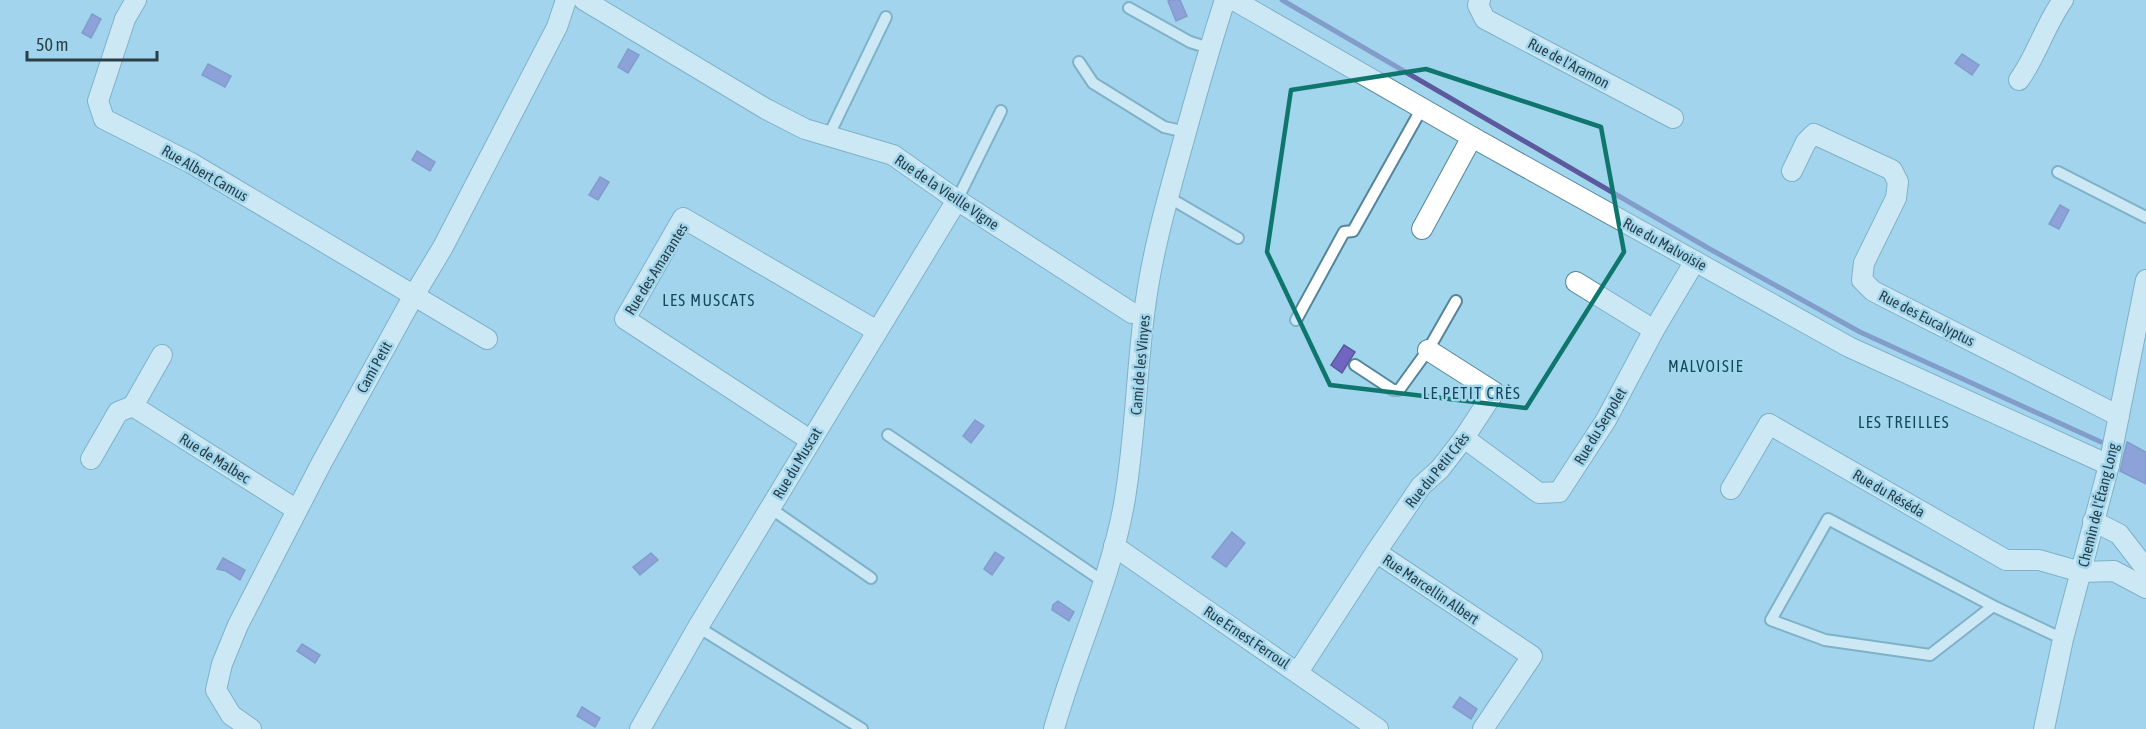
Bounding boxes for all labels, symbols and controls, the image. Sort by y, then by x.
scale bar [27,24,158,62]
text: 50 m [36,34,68,55]
street label: Rue de l'Aramon [1525,34,1613,92]
street label: Rue Albert Camus [159,141,251,205]
street label: Rue de la Vieille Vigne [892,151,1002,233]
street label: Rue du Malvoisie [1620,214,1710,274]
street label: Rue des Amarantes [621,220,691,318]
street label: Rue des Eucalyptus [1876,287,1978,349]
district label: LES MUSCATS [662,291,756,309]
street label: Camí de les Vinyes [1127,314,1153,416]
street label: Camí Petit [353,338,395,396]
district label: MALVOISIE [1668,357,1744,375]
district label: LE PETIT CRÈS [1423,384,1521,402]
street label: Rue du Serpolet [1570,384,1630,468]
district label: LES TREILLES [1858,413,1950,431]
street label: Rue du Muscat [769,425,825,501]
street label: Rue du Petit Crès [1402,429,1472,511]
street label: Rue de Malbec [177,430,254,487]
street label: Chemin de l'Étang Long [2074,441,2122,569]
street label: Rue du Réséda [1850,466,1928,520]
street label: Rue Marcellin Albert [1380,551,1482,627]
street label: Rue Ernest Ferroul [1201,602,1293,672]

